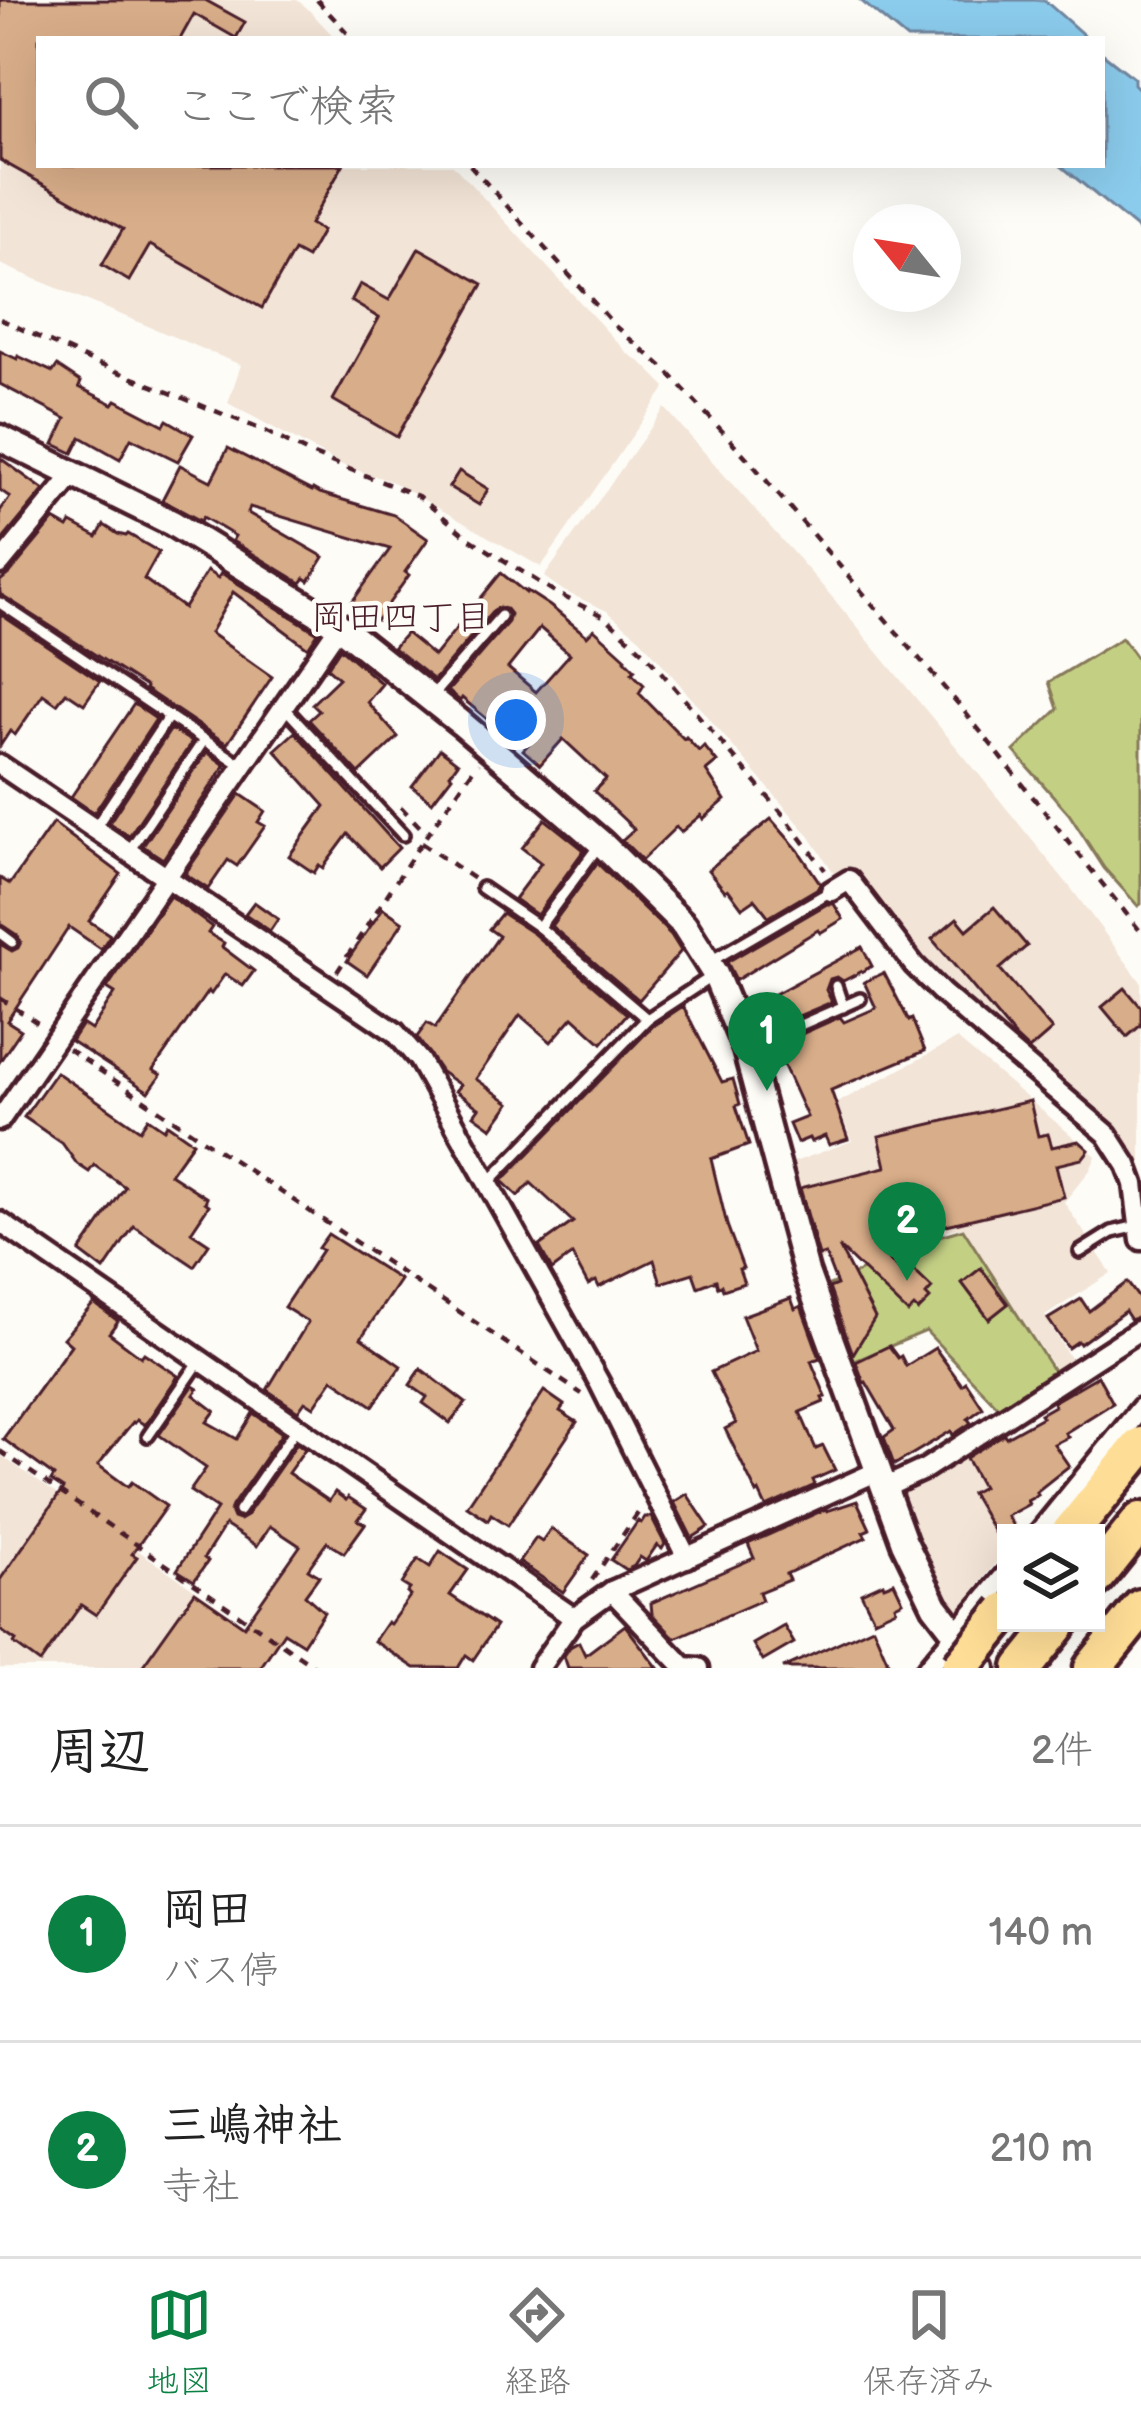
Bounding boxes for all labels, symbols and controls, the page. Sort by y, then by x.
search box [36,36,1105,168]
icon: search [78,69,144,135]
text: ここで検索 [174,80,399,135]
north arrow [853,204,961,312]
district label: 岡田四丁目 [311,597,491,640]
your location [486,690,546,750]
pin: 1 [728,992,806,1091]
pin: 2 [868,1182,946,1281]
map controls [997,1524,1105,1632]
button: layers [997,1524,1105,1632]
text: 周辺 [48,1722,150,1783]
text: 2件 [1031,1728,1093,1775]
text: 岡田 [162,1883,252,1938]
text: 1 [79,1910,95,1957]
text: 140 m [988,1910,1093,1957]
text: バス停 [162,1948,279,1995]
text: 三嶋神社 [162,2099,342,2154]
text: 2 [75,2126,99,2173]
text: 210 m [990,2126,1093,2173]
text: 寺社 [162,2164,240,2211]
tab: 地図 [146,2282,212,2402]
tab: 経路 [504,2282,570,2402]
tab: 保存済み [863,2282,995,2402]

